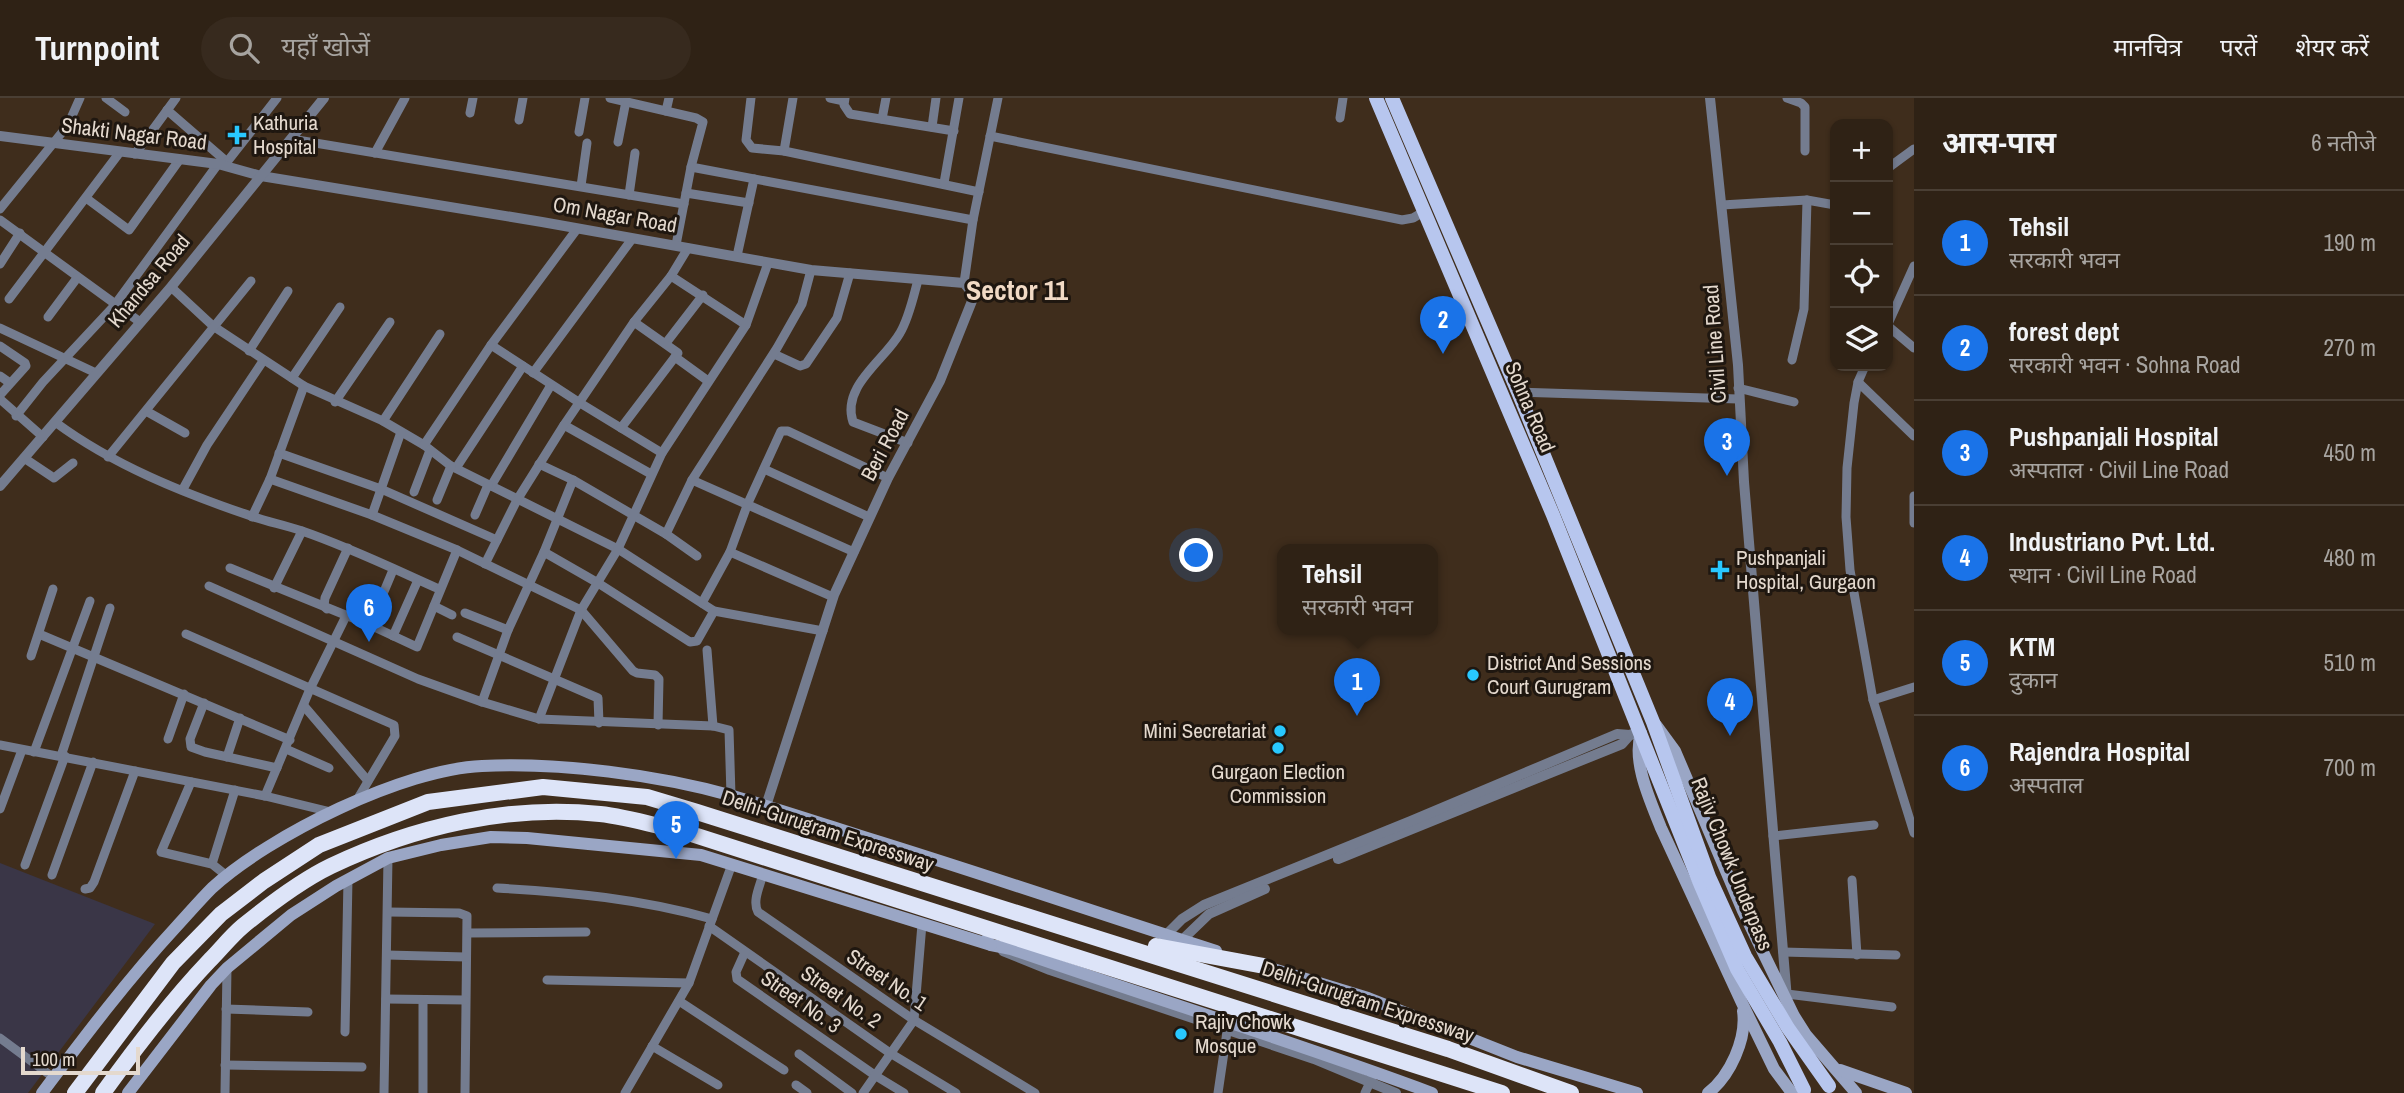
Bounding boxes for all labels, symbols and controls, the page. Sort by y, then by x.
search box [201,17,691,80]
text: Turnpoint [35,26,159,70]
icon: search [225,29,263,67]
text: यहाँ खोजें [281,29,370,64]
text: मानचित्र [2113,31,2182,63]
text: परतें [2220,31,2257,63]
text: शेयर करें [2295,31,2369,63]
place label: Kathuria Hospital [253,108,319,161]
street label: Shakti Nagar Road [60,110,209,157]
map controls [1830,119,1893,371]
button: + [1830,119,1893,182]
text: आस-पास [1942,122,2056,162]
marker: Kathuria Hospital [227,125,247,145]
text: 6 नतीजे [2311,127,2376,158]
button: − [1830,182,1893,245]
street label: Om Nagar Road [551,189,679,240]
text: Tehsil [2009,209,2069,244]
text: 1 [1960,227,1970,258]
text: 190 m [2324,227,2376,258]
street label: Khandsa Road [101,228,196,334]
text: सरकारी भवन [2009,244,2120,275]
button: locate [1830,245,1893,308]
district label: Sector 11 [966,271,1068,309]
street label: Civil Line Road [1696,284,1733,404]
pin: 2 [1420,296,1466,354]
button: layers [1830,308,1893,371]
text: forest dept [2009,314,2119,349]
text: 2 [1960,332,1970,363]
text: 270 m [2324,332,2376,363]
text: सरकारी भवन · Sohna Road [2009,349,2241,380]
street label: Sohna Road [1498,357,1563,457]
street label: Beri Road [854,404,916,486]
pin: 3 [1704,418,1750,476]
text: Pushpanjali Hospital [2009,419,2219,454]
text: 3 [1960,437,1970,468]
text: 450 m [2324,437,2376,468]
text: अस्पताल · Civil Line Road [2009,454,2229,485]
text: Industriano Pvt. Ltd. [2009,524,2215,559]
your location [1179,538,1213,572]
text: 4 [1960,542,1970,573]
text: 480 m [2324,542,2376,573]
place label: Pushpanjali Hospital, Gurgaon [1736,543,1876,596]
popup [1277,544,1438,635]
text: Tehsil [1302,556,1362,591]
text: स्थान · Civil Line Road [2009,559,2197,590]
marker: Pushpanjali Hospital, Gurgaon [1710,560,1730,580]
pin: 6 [346,584,392,642]
text: सरकारी भवन [1302,591,1413,622]
text: KTM [2009,629,2055,664]
text: 5 [1960,647,1970,678]
text: 510 m [2324,647,2376,678]
place label: District And Sessions Court Gurugram [1487,648,1652,701]
pin: 1 [1334,658,1380,716]
text: दुकान [2009,664,2058,695]
marker: District And Sessions Court Gurugram [1465,667,1481,683]
pin: 4 [1707,678,1753,736]
place label: Mini Secretariat [1143,716,1266,745]
marker: Mini Secretariat [1272,723,1288,739]
text: Rajendra Hospital [2009,734,2190,769]
marker: Gurgaon Election Commission [1270,740,1286,756]
text: 6 [1960,752,1970,783]
text: 700 m [2324,752,2376,783]
place label: Gurgaon Election Commission [1211,757,1345,810]
text: अस्पताल [2009,769,2083,800]
street label: Rajiv Chowk Underpass [1684,773,1781,955]
street label: Delhi-Gurugram Expressway [719,783,938,879]
pin: 5 [653,801,699,859]
street label: Street No. 1 [841,942,934,1018]
street label: Delhi-Gurugram Expressway [1259,954,1478,1050]
street label: Street No. 2 [795,958,887,1035]
street label: Street No. 3 [755,963,847,1040]
place label: Rajiv Chowk Mosque [1195,1007,1292,1060]
marker: Rajiv Chowk Mosque [1173,1026,1189,1042]
scale bar [21,1044,140,1076]
text: 100 m [32,1046,75,1072]

